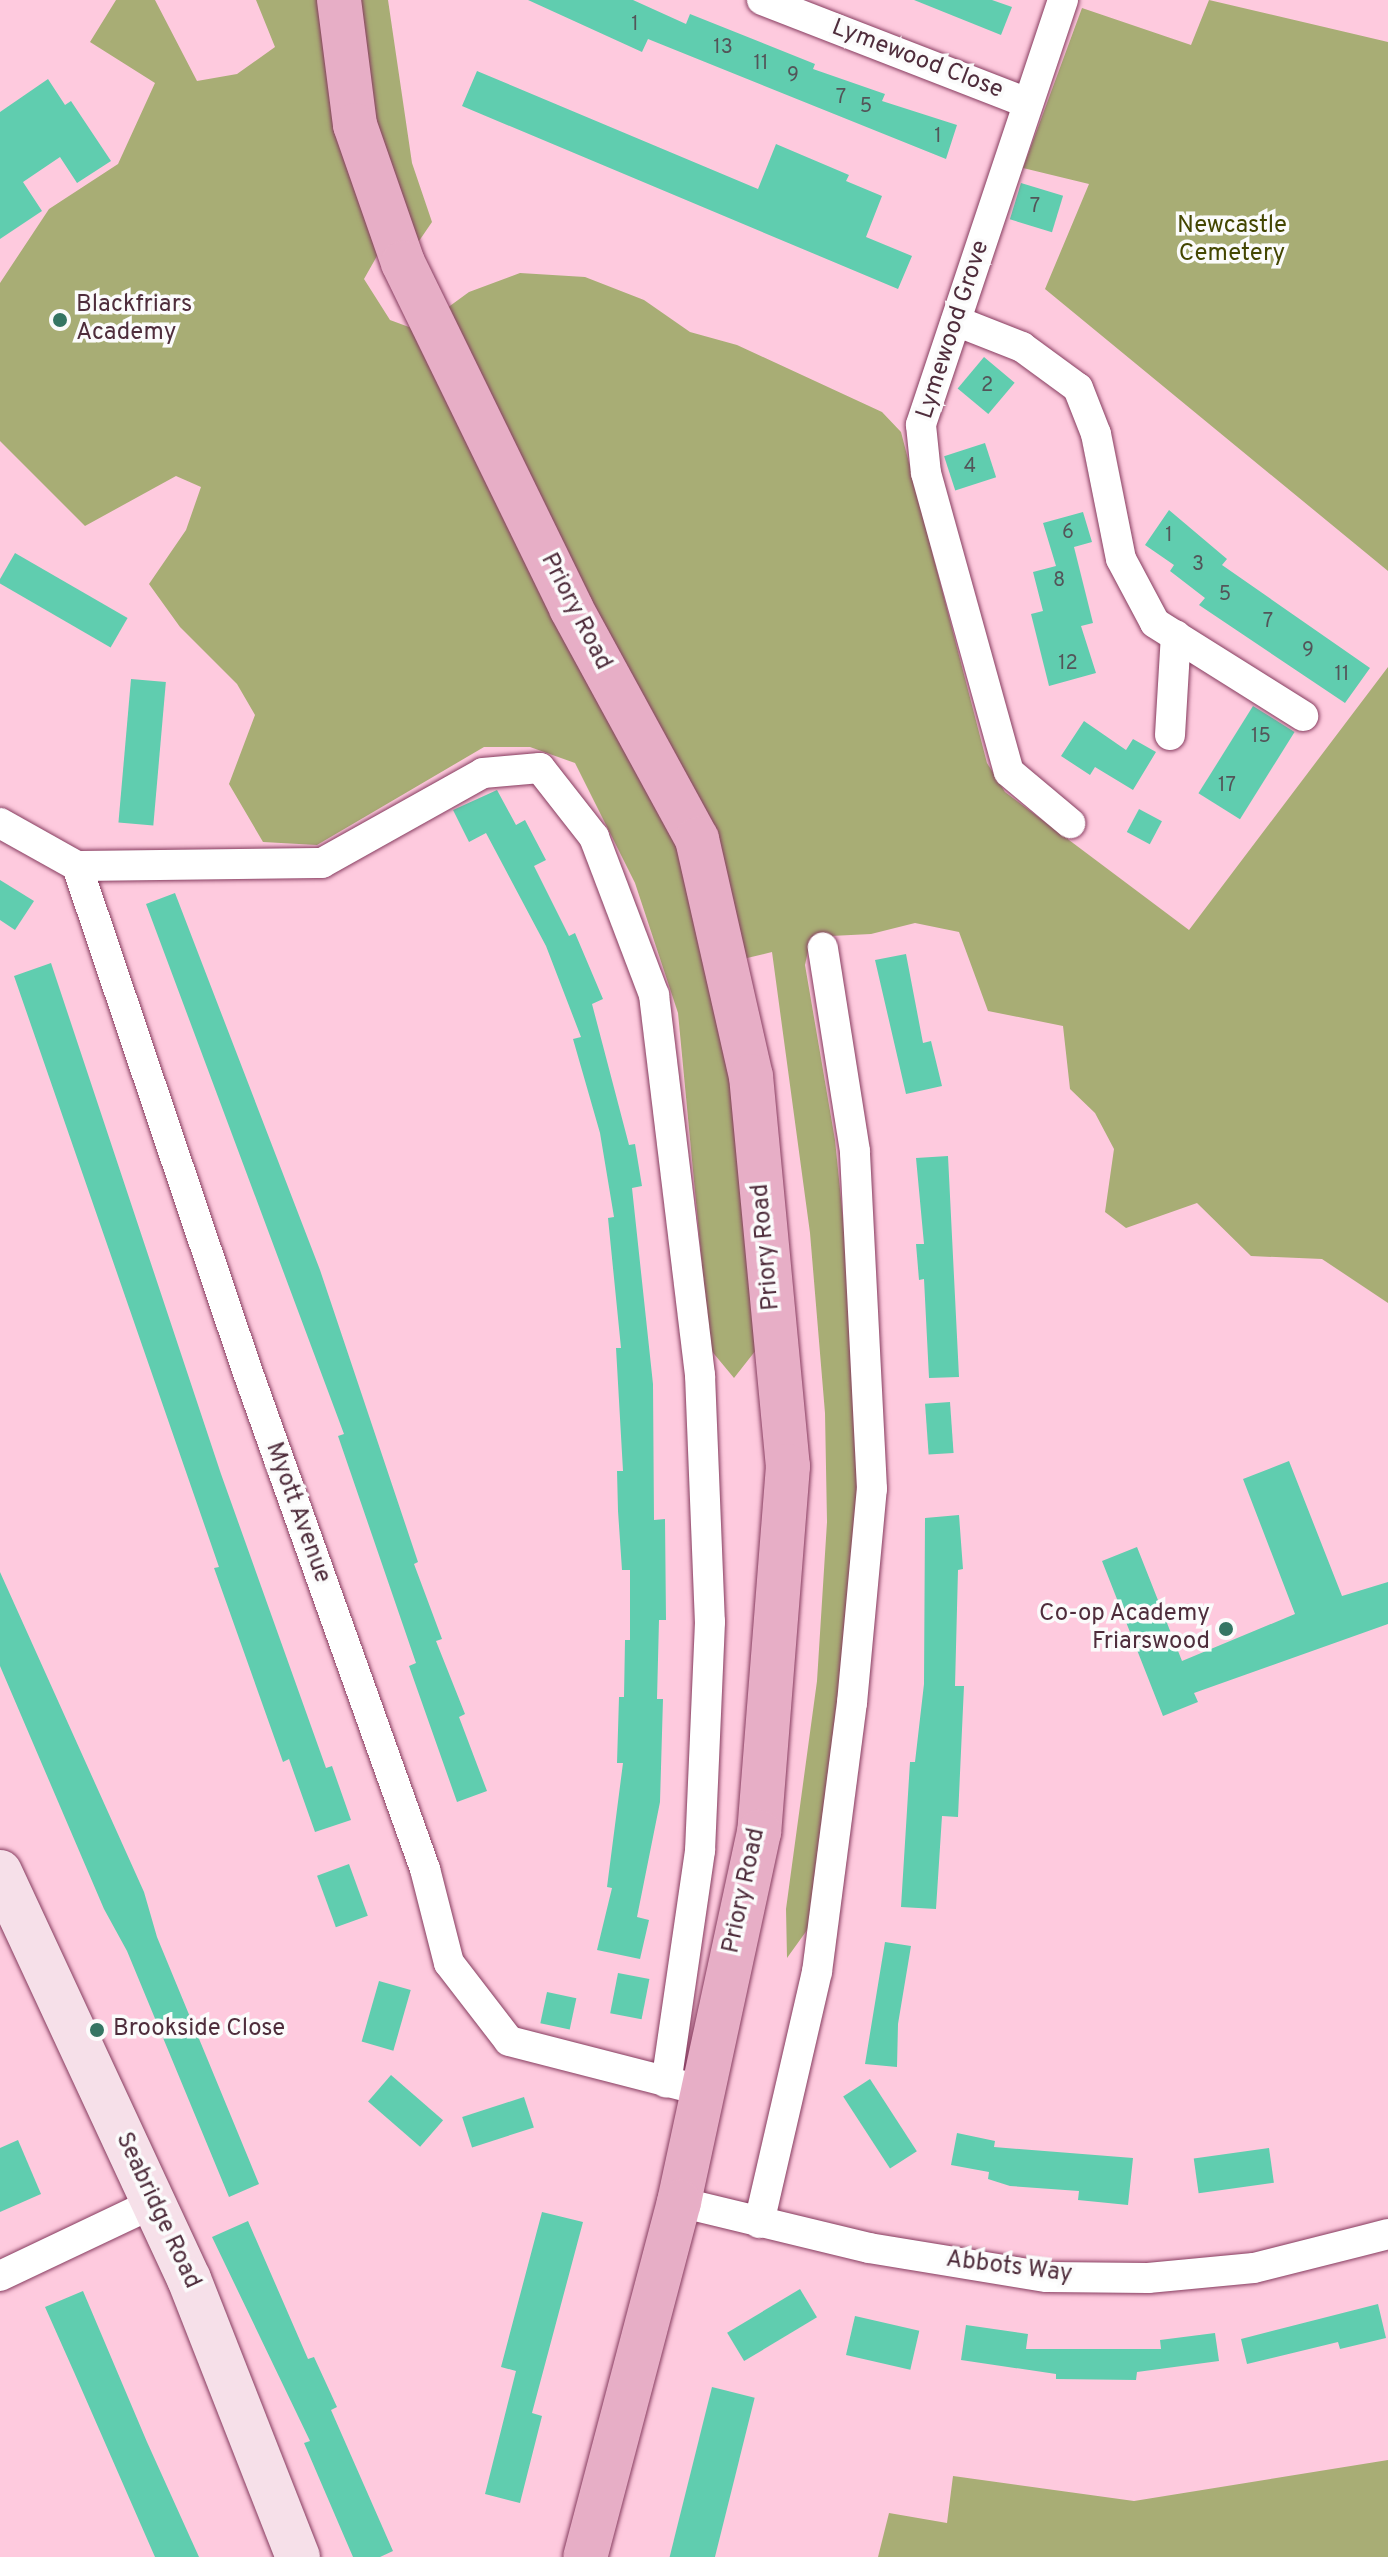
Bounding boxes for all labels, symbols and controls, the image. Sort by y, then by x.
house number: 1 [631,13,639,37]
street label: Lymewood Close [827,14,1007,106]
house number: 13 [713,36,733,60]
house number: 11 [754,52,768,76]
house number: 9 [787,64,799,88]
house number: 7 [836,86,846,110]
house number: 5 [860,95,872,119]
house number: 1 [934,125,942,149]
house number: 7 [1030,195,1040,219]
park label: Newcastle Cemetery [1177,213,1287,269]
street label: Lymewood Grove [912,237,996,423]
place label: Blackfriars Academy [76,292,192,348]
marker: Blackfriars Academy [51,311,69,329]
house number: 2 [981,374,993,398]
house number: 4 [964,455,976,479]
house number: 6 [1062,521,1074,545]
house number: 1 [1165,524,1173,548]
street label: Priory Road [533,549,617,675]
house number: 3 [1192,553,1204,577]
house number: 8 [1053,569,1065,593]
house number: 5 [1219,583,1231,607]
house number: 7 [1263,610,1273,634]
house number: 9 [1302,639,1314,663]
house number: 12 [1058,652,1078,676]
house number: 11 [1335,663,1349,687]
house number: 15 [1251,725,1271,749]
house number: 17 [1218,774,1236,798]
street label: Priory Road [747,1182,787,1312]
street label: Myott Avenue [258,1438,336,1588]
place label: Co-op Academy Friarswood [1038,1601,1210,1657]
marker: Co-op Academy Friarswood [1217,1620,1235,1638]
street label: Priory Road [718,1826,772,1956]
place label: Brookside Close [113,2016,285,2044]
marker: Brookside Close [88,2021,106,2039]
street label: Seabridge Road [108,2128,206,2294]
street label: Abbots Way [944,2246,1074,2290]

